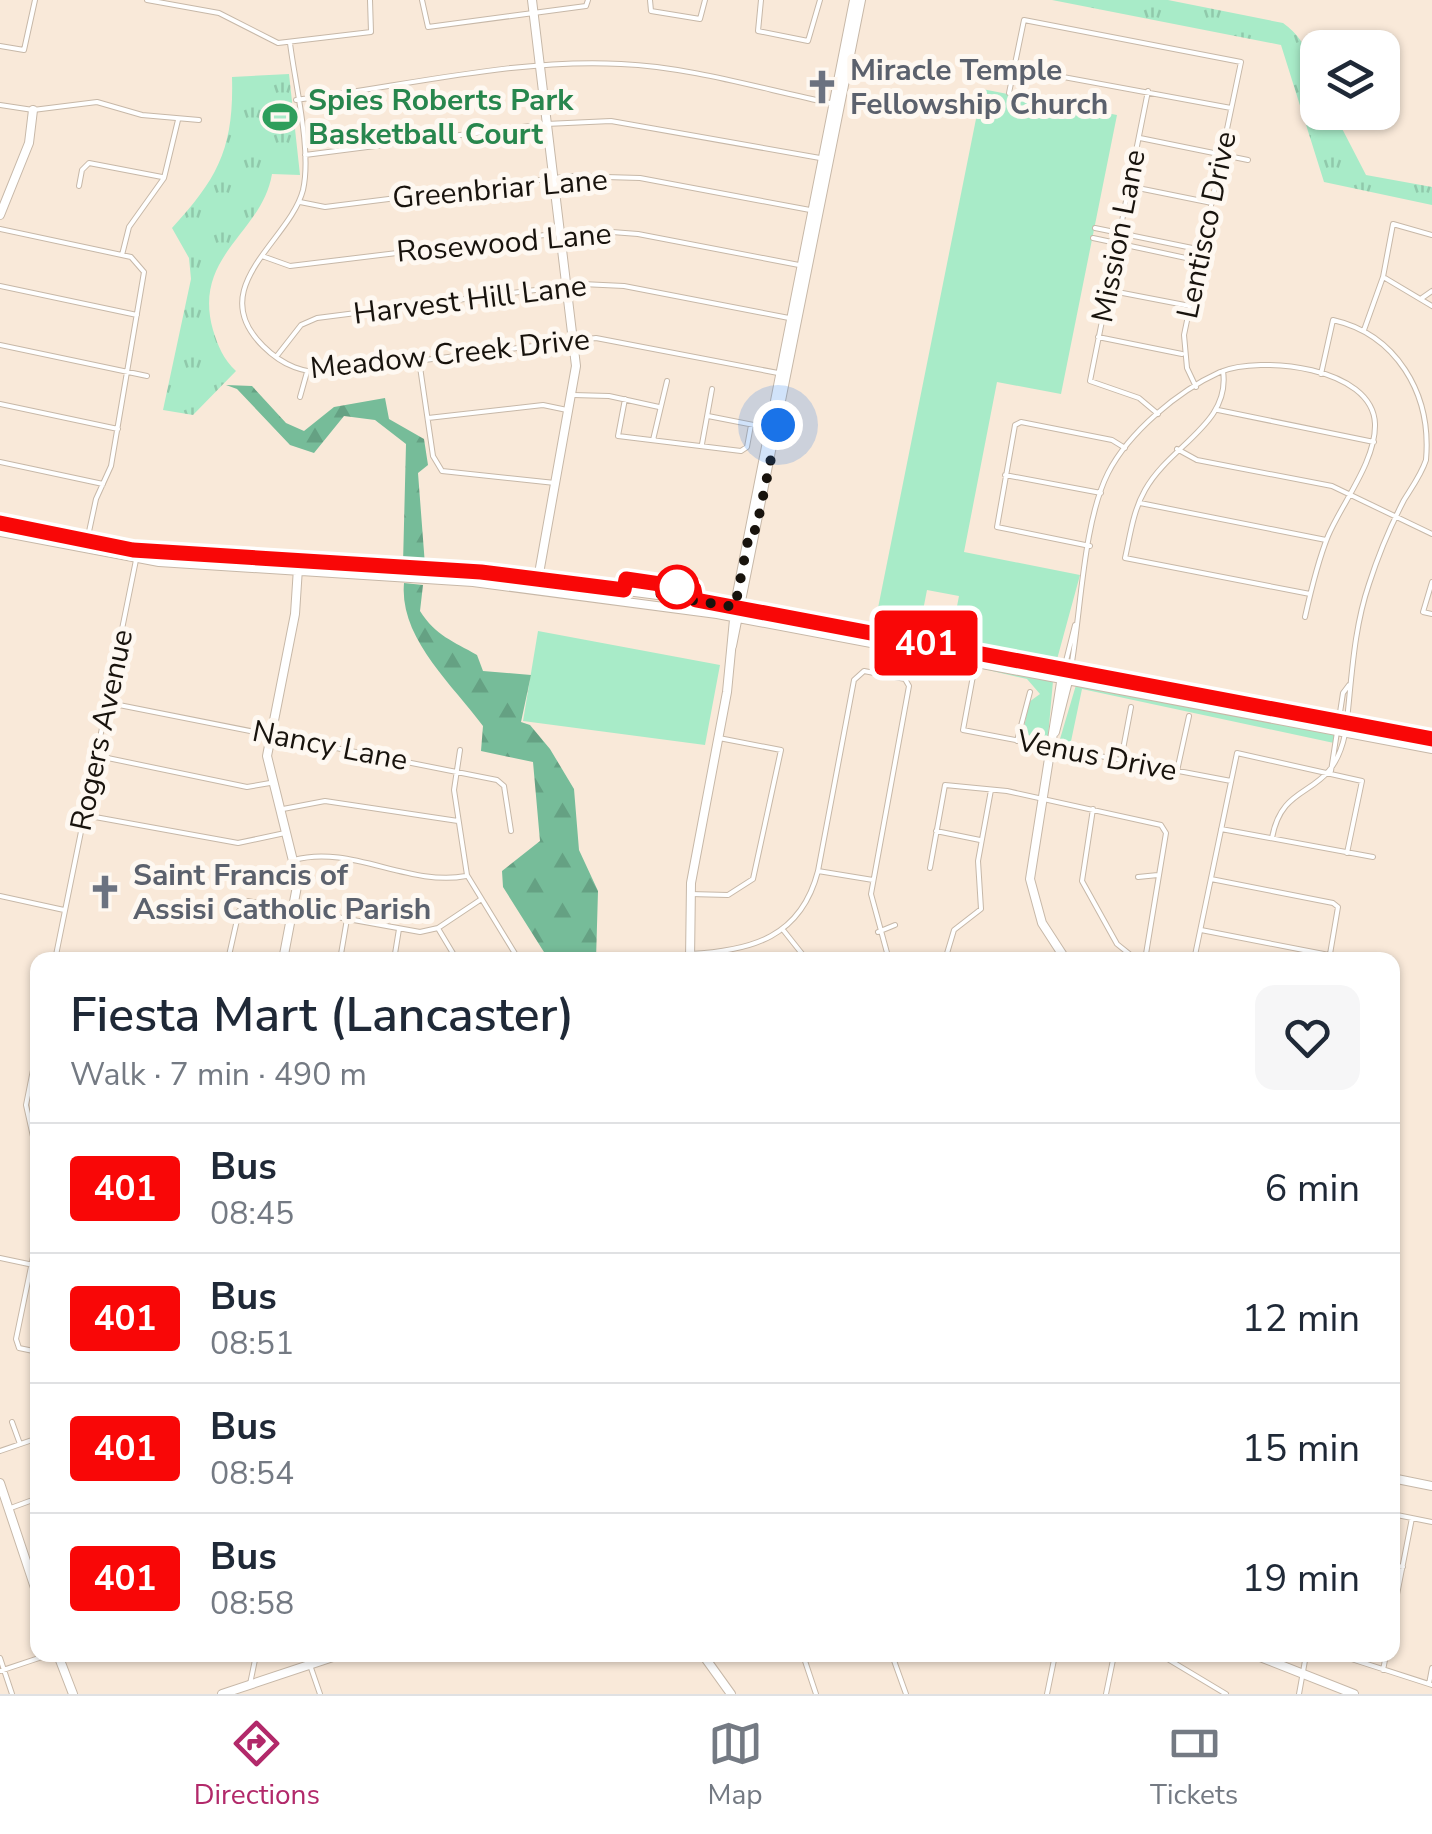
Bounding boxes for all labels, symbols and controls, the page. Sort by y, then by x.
map controls [1300,30,1400,130]
button: layers [1300,30,1400,130]
place label: Miracle Temple Fellowship Church [850,50,1108,125]
church icon: Miracle Temple Fellowship Church [803,68,841,106]
place label: Spies Roberts Park Basketball Court [308,80,574,155]
sports icon: Spies Roberts Park Basketball Court [261,98,299,136]
street label: Lentisco Drive [1167,128,1247,322]
street label: Mission Lane [1082,146,1156,326]
street label: Greenbriar Lane [391,159,609,219]
street label: Rosewood Lane [395,213,613,273]
street label: Harvest Hill Lane [351,265,589,335]
street label: Meadow Creek Drive [308,319,592,389]
your location [753,400,803,450]
unlabelled marker [656,566,698,608]
line badge: 401 [868,610,984,676]
text: 401 [894,620,958,667]
street label: Rogers Avenue [61,626,143,834]
street label: Nancy Lane [249,711,411,781]
street label: Venus Drive [1013,720,1180,792]
place label: Saint Francis of Assisi Catholic Parish [133,855,431,930]
church icon: Saint Francis of Assisi Catholic Parish [86,873,124,911]
text: Fiesta Mart (Lancaster) [70,982,574,1048]
button: heart [1255,985,1360,1090]
text: Walk · 7 min · 490 m [70,1053,367,1096]
text: Bus [210,1141,277,1192]
text: 6 min [1265,1163,1360,1214]
text: 401 [93,1165,157,1212]
text: 08:45 [210,1192,294,1235]
text: Bus [210,1271,277,1322]
text: 12 min [1242,1293,1360,1344]
text: 401 [93,1295,157,1342]
text: 08:51 [210,1322,294,1365]
text: Bus [210,1401,277,1452]
text: 15 min [1242,1423,1360,1474]
text: 401 [93,1425,157,1472]
text: 08:54 [210,1452,294,1495]
text: Bus [210,1531,277,1582]
text: 19 min [1242,1553,1360,1604]
text: 401 [93,1555,157,1602]
text: 08:58 [210,1582,294,1625]
tab: Directions [194,1716,320,1814]
tab: Map [707,1716,763,1814]
tab: Tickets [1150,1716,1238,1814]

